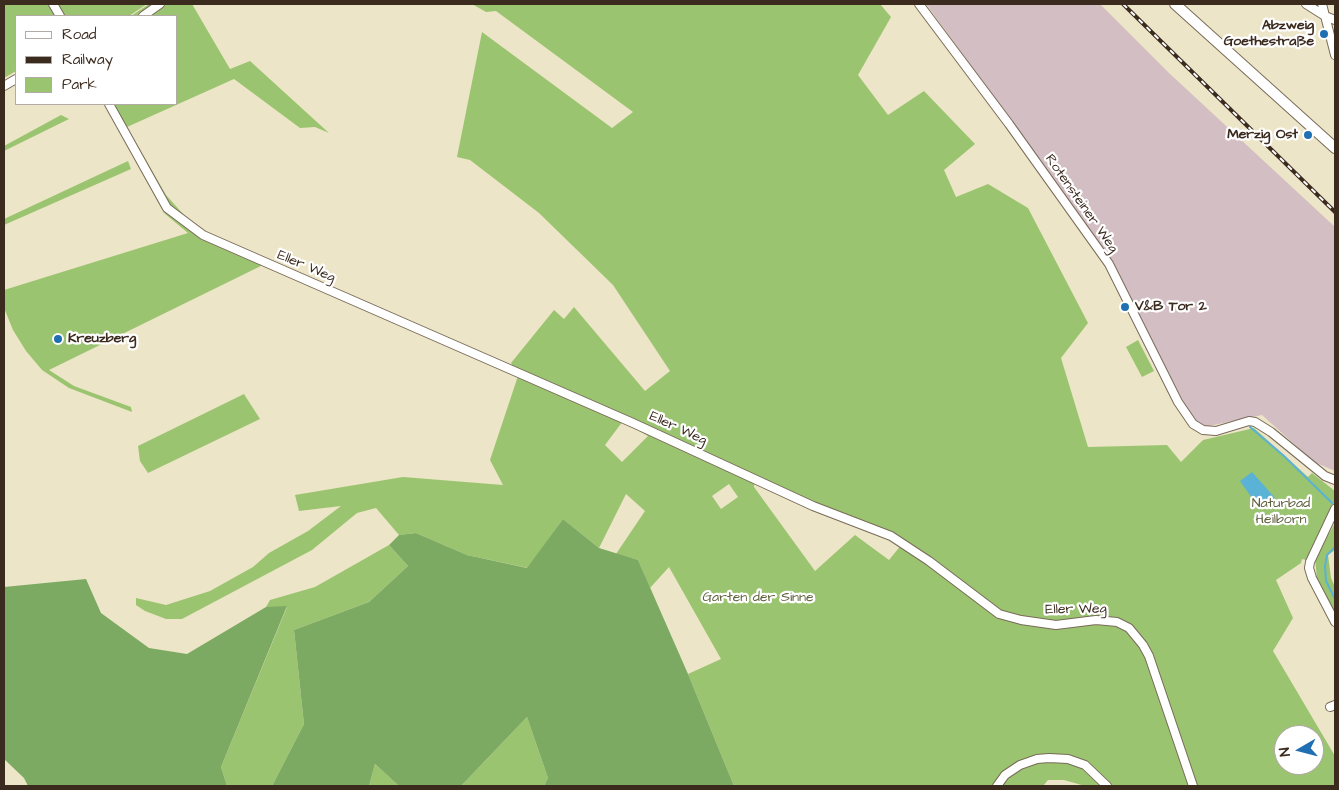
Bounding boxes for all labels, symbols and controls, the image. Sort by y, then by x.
legend [15,15,178,105]
place label: Abzweig Goethestraße [1224,18,1314,50]
text: Road [62,24,96,45]
marker: Abzweig Goethestraße [1318,28,1330,40]
text: Railway [62,49,113,70]
text: Park [62,74,97,95]
place label: Merzig Ost [1227,127,1298,143]
marker: Merzig Ost [1302,129,1314,141]
street label: Rotensteiner Weg [1041,152,1121,256]
street label: Eller Weg [274,247,338,287]
place label: V&B Tor 2 [1135,299,1207,315]
marker: V&B Tor 2 [1119,301,1131,313]
place label: Kreuzberg [68,331,136,347]
marker: Kreuzberg [52,333,64,345]
street label: Eller Weg [647,408,709,450]
park label: Naturbad Heilborn [1252,496,1310,528]
park label: Garten der Sinne [702,590,814,606]
street label: Eller Weg [1045,601,1107,619]
north arrow [1274,725,1324,775]
text: N [1275,746,1296,758]

